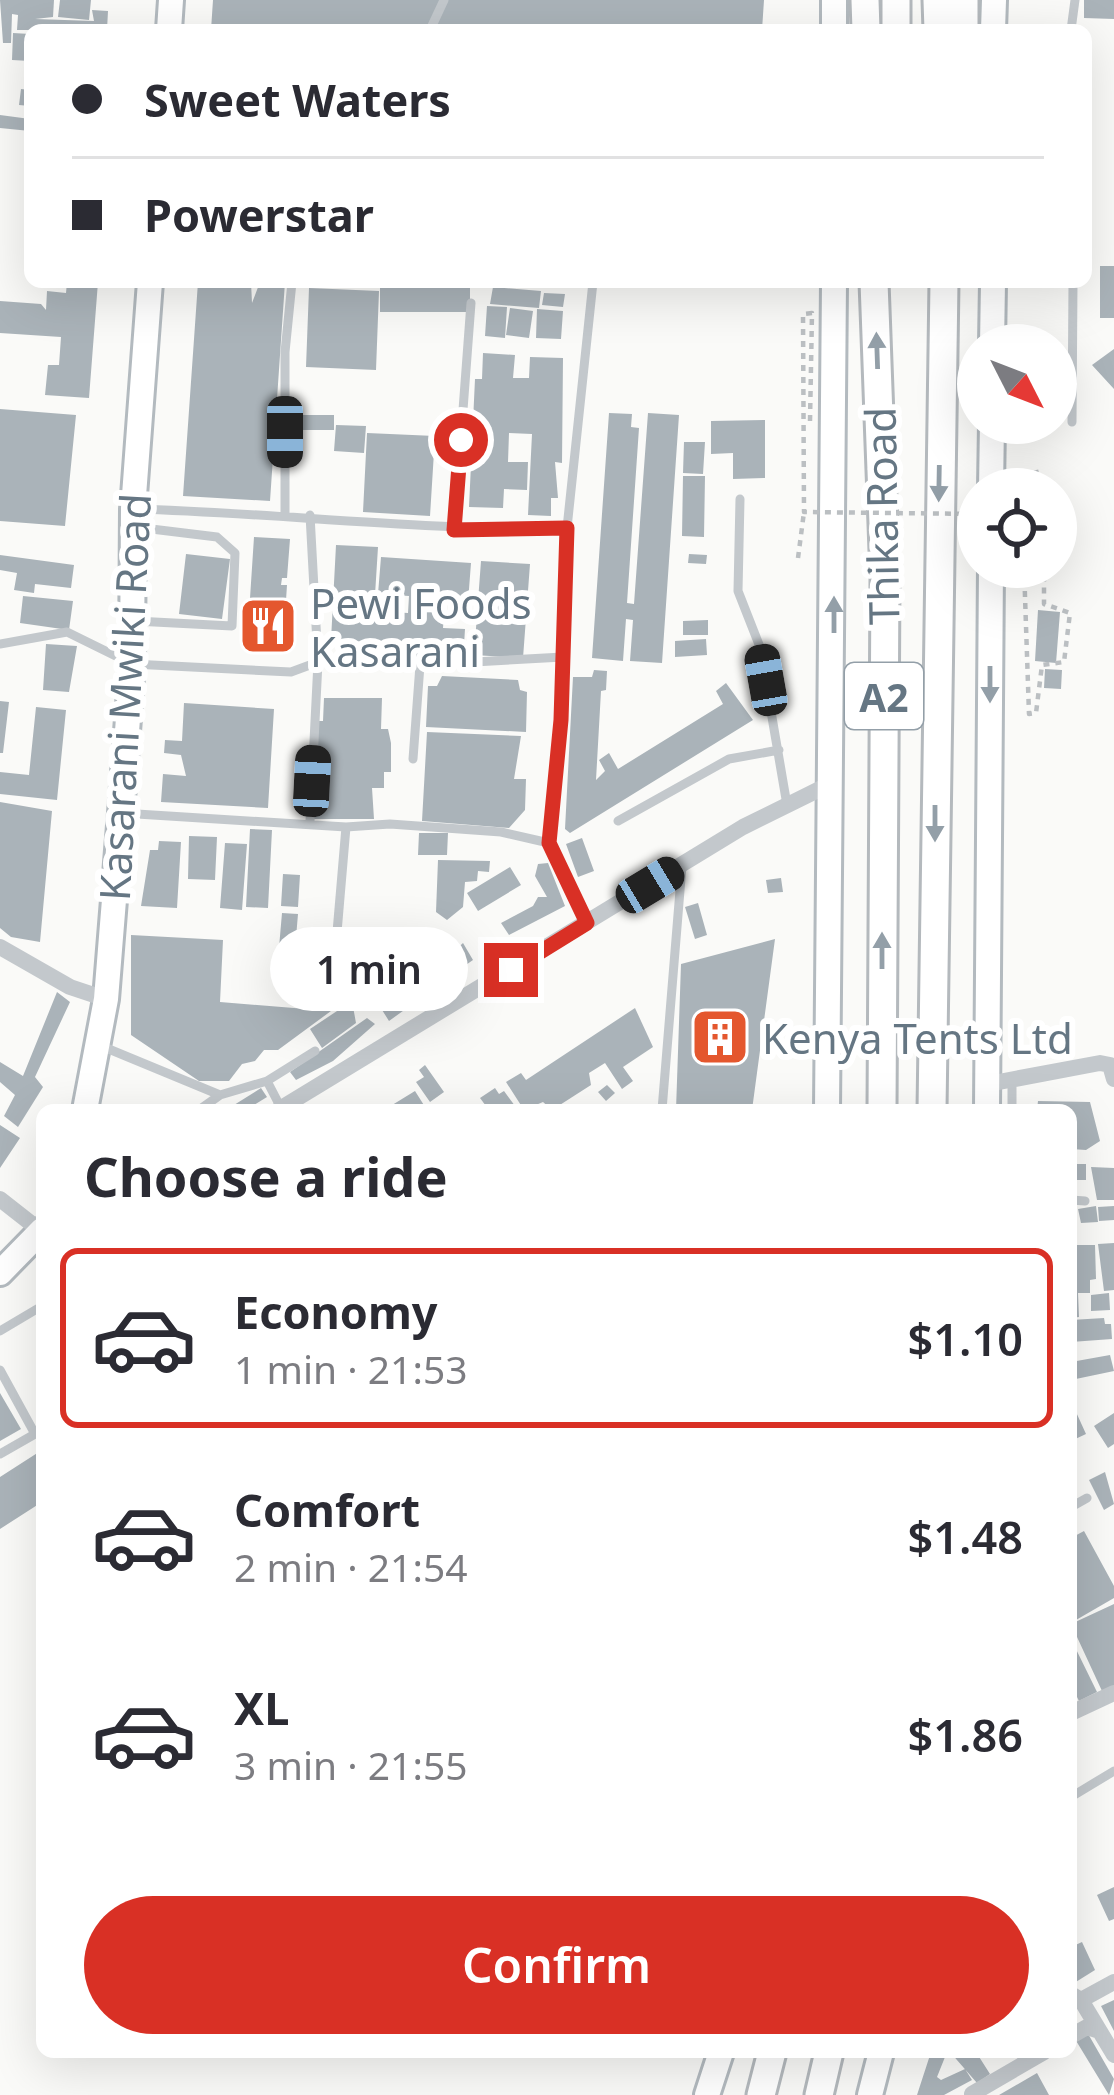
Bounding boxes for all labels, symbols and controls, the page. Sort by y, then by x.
text: Sweet Waters [144,69,451,130]
text: Powerstar [144,184,374,245]
north arrow [957,324,1077,444]
map controls [957,324,1077,588]
one-way arrow [867,331,886,369]
car [267,396,303,468]
street label: Thika Road [851,407,911,625]
route start [434,413,488,467]
one-way arrow [929,465,948,503]
button: locate [957,468,1077,588]
street label: Kasarani Mwiki Road [85,492,163,902]
place label: Pewi Foods Kasarani [310,574,532,679]
restaurant icon: Pewi Foods Kasarani [237,595,299,657]
one-way arrow [824,595,844,633]
car [742,641,790,719]
road number: A2 [845,663,923,729]
one-way arrow [980,666,1000,704]
car [292,744,332,818]
one-way arrow [925,805,945,843]
car [610,851,690,919]
callout: 1 min [271,928,469,1012]
one-way arrow [872,931,892,969]
text: 1 min [316,942,422,995]
route end [484,943,538,997]
building icon: Kenya Tents Ltd [689,1006,751,1068]
place label: Kenya Tents Ltd [762,1009,1073,1066]
text: Choose a ride [84,1139,448,1213]
text: Economy [234,1281,438,1342]
icon: car [90,1284,198,1392]
text: $1.10 [908,1308,1023,1369]
text: 1 min · 21:53 [234,1342,468,1395]
text: Comfort [234,1479,420,1540]
icon: car [90,1482,198,1590]
text: $1.48 [908,1506,1023,1567]
text: 2 min · 21:54 [234,1540,468,1593]
text: XL [234,1677,289,1738]
icon: car [90,1680,198,1788]
text: $1.86 [908,1704,1023,1765]
text: 3 min · 21:55 [234,1738,468,1791]
button: Confirm [84,1896,1029,2034]

